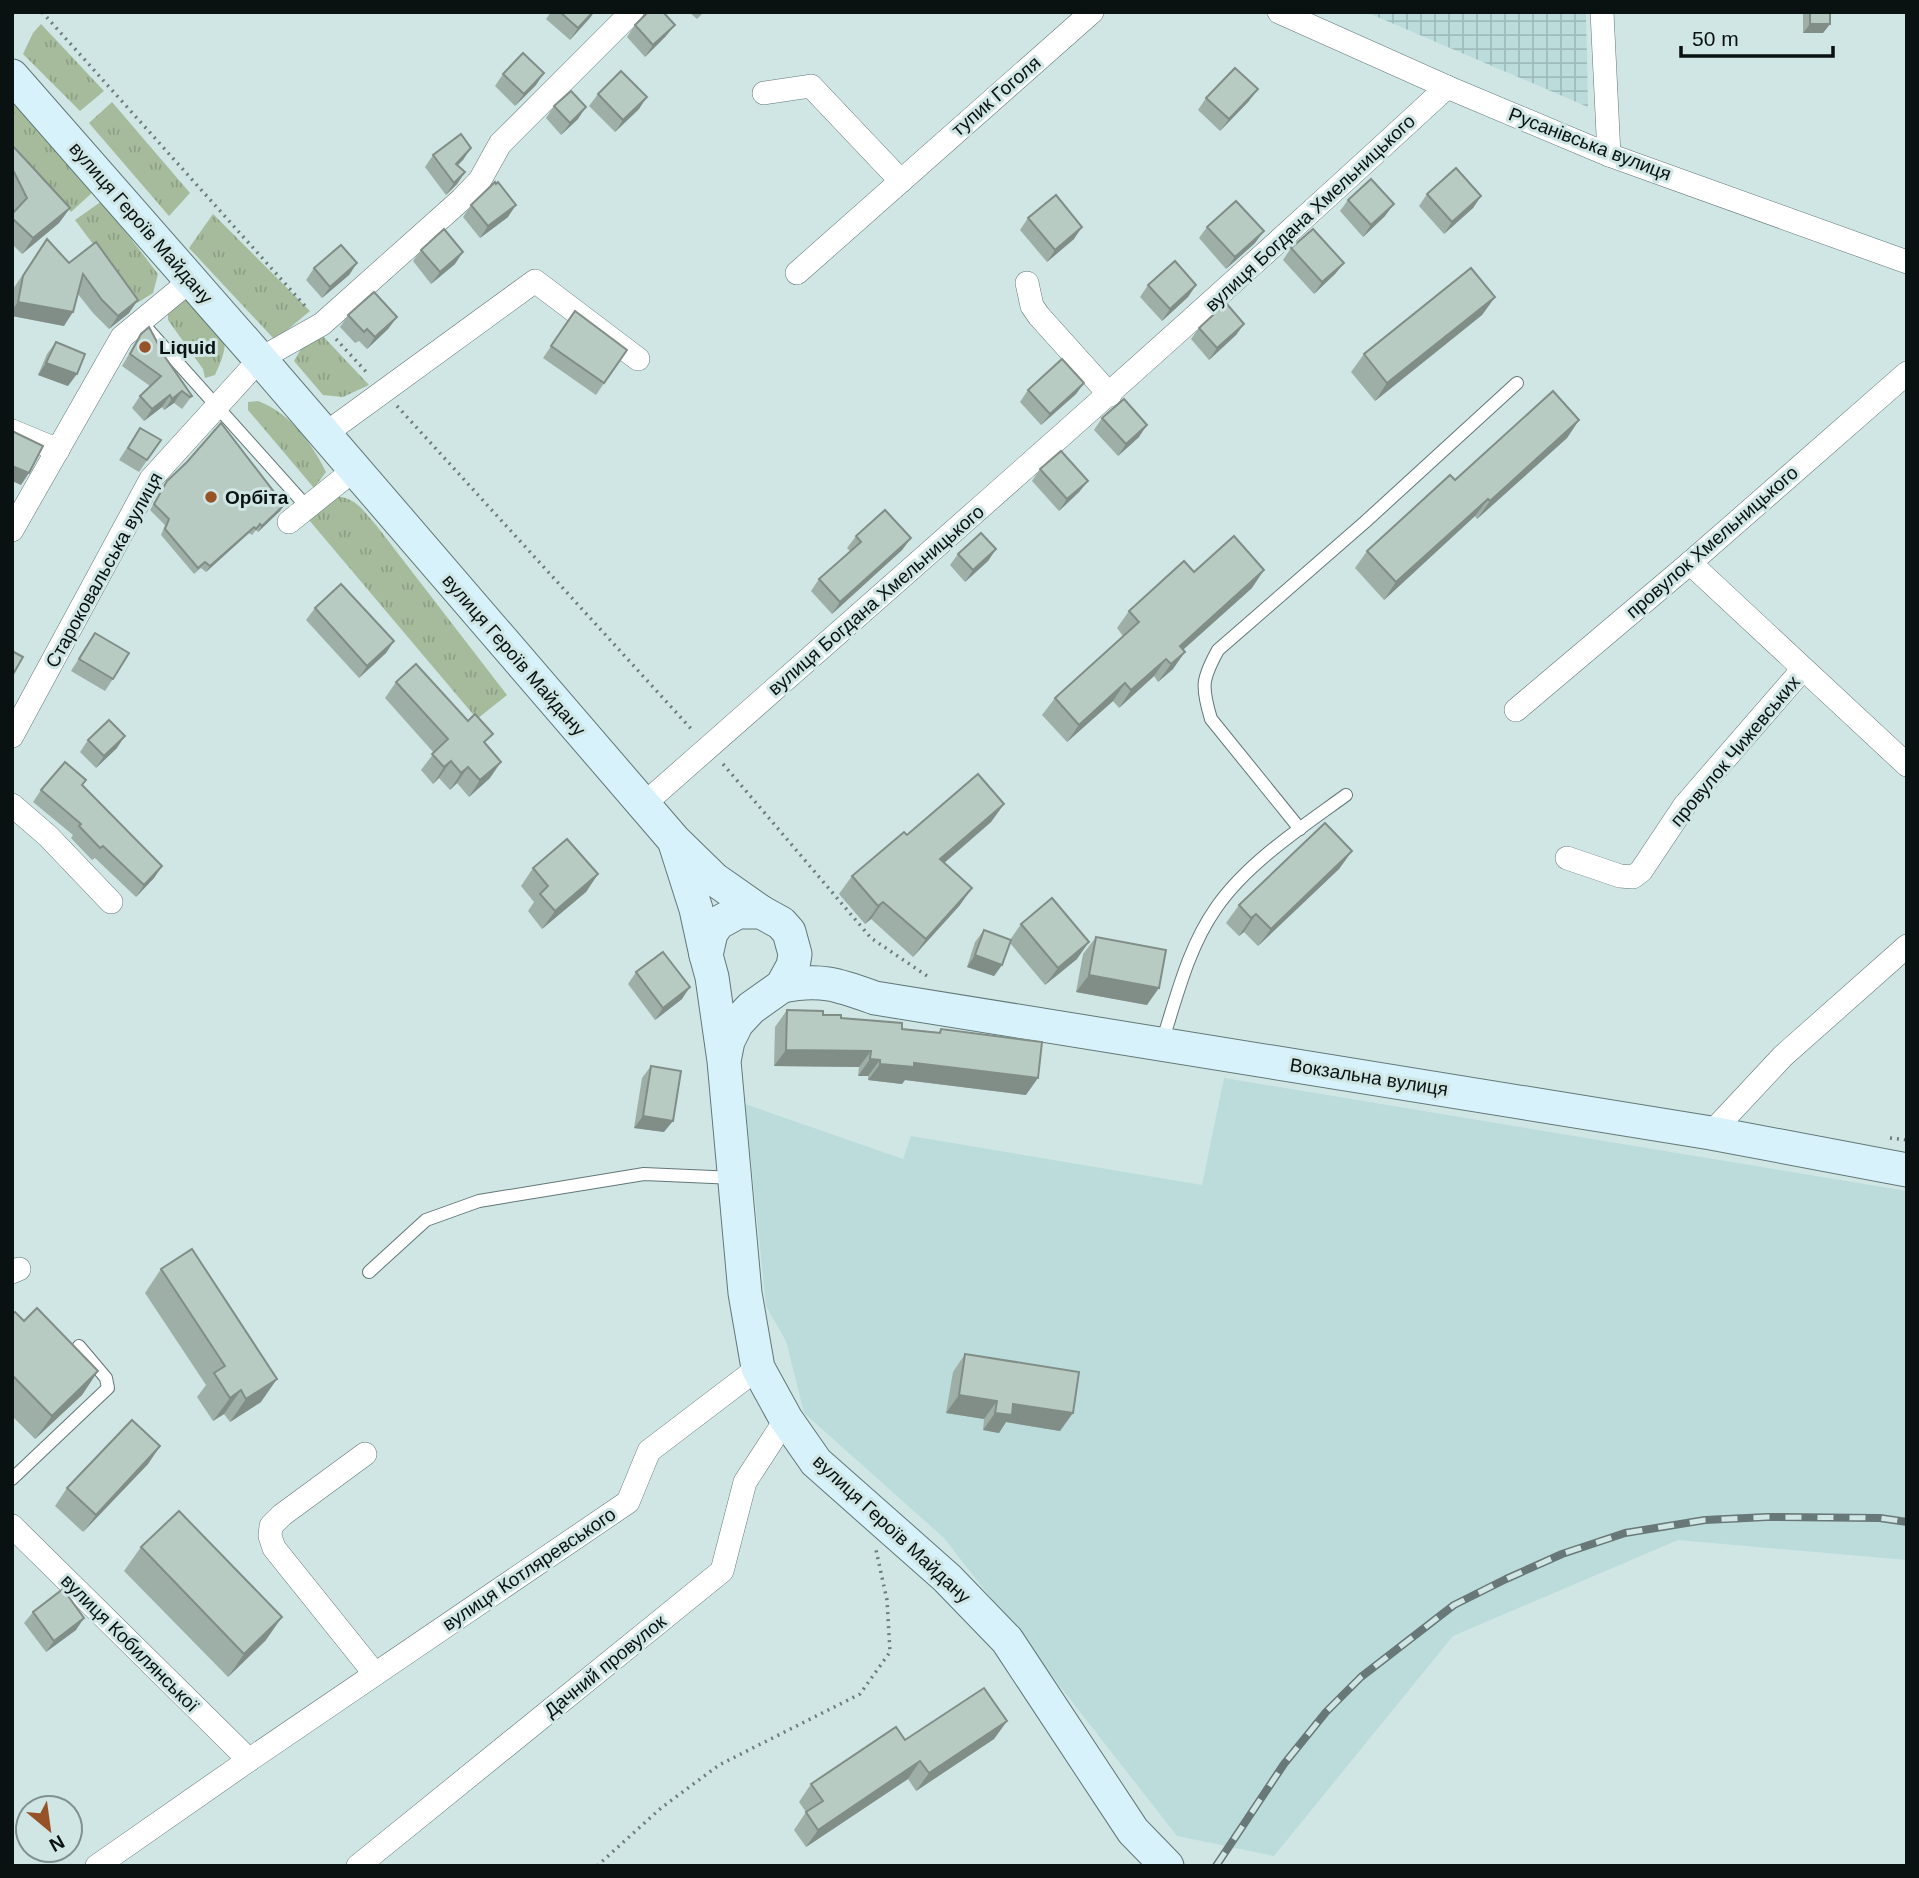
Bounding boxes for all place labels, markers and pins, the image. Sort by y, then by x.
place label: Liquid [159,337,216,358]
marker: Liquid [137,339,153,355]
place label: Орбіта [225,487,289,508]
marker: Орбіта [203,489,219,505]

